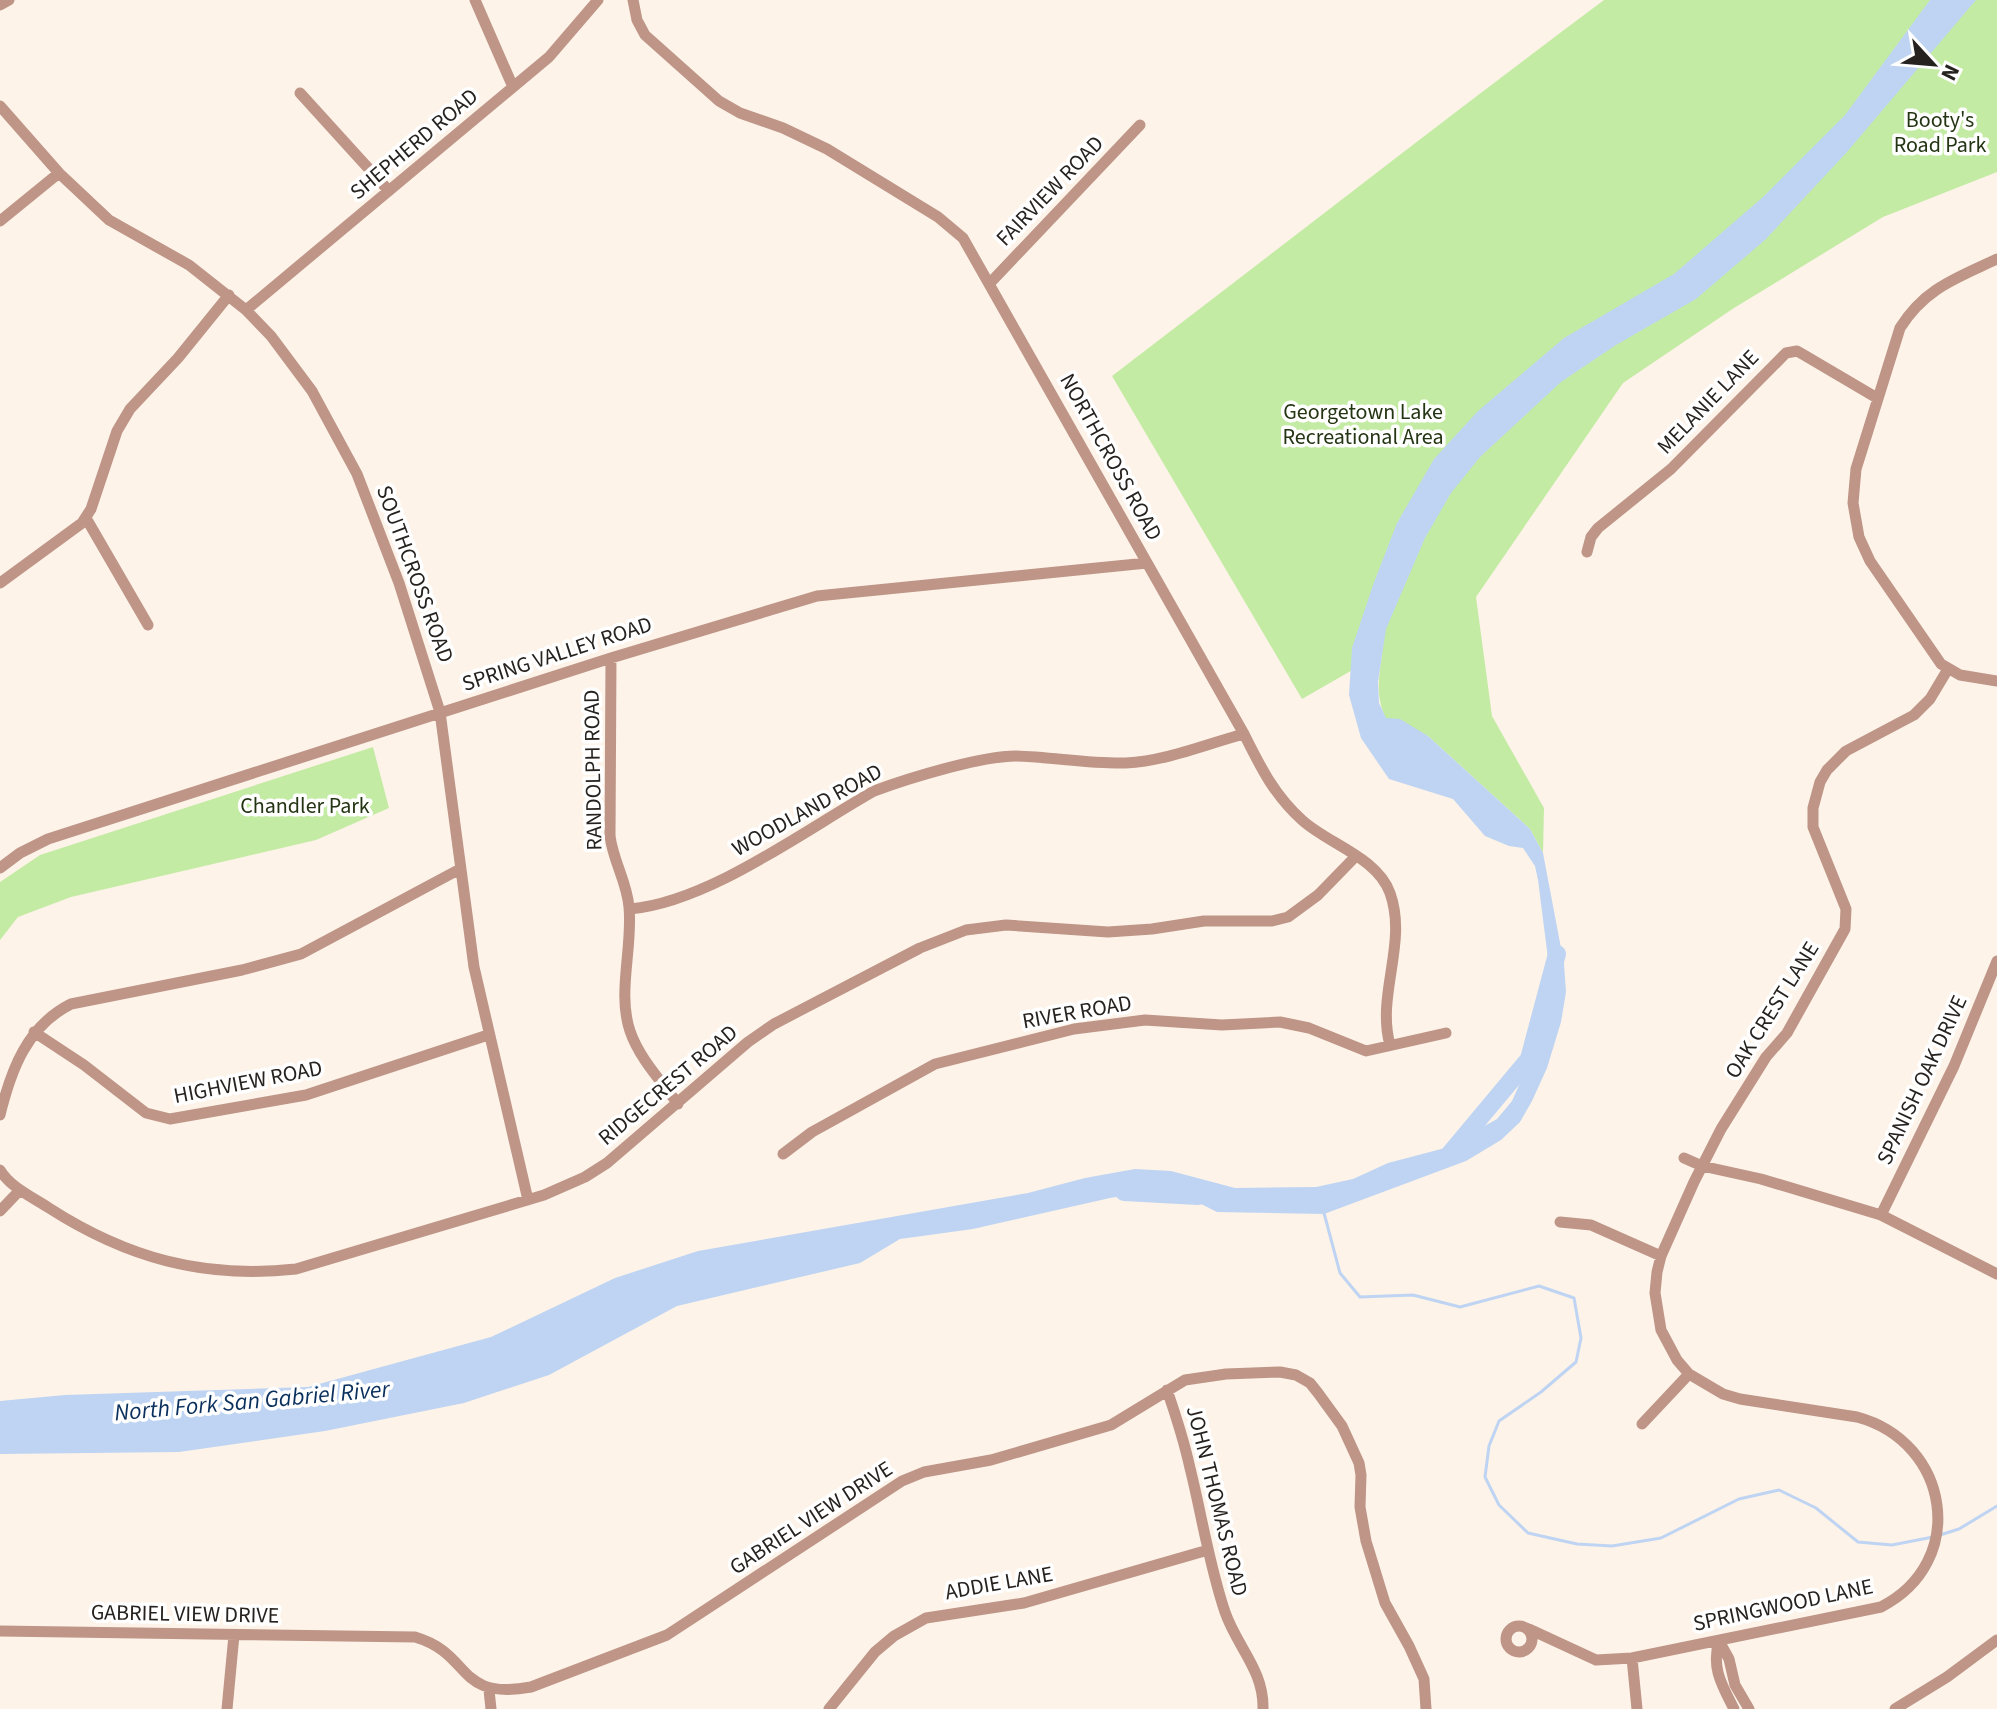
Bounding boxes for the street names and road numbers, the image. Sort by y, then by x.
street label: SHEPHERD ROAD [343,81,485,207]
street label: FAIRVIEW ROAD [989,128,1111,254]
street label: MELANIE LANE [1650,342,1766,462]
street label: NORTHCROSS ROAD [1052,368,1170,546]
street label: SOUTHCROSS ROAD [368,481,462,667]
street label: SPRING VALLEY ROAD [458,608,656,700]
street label: RANDOLPH ROAD [576,689,610,851]
street label: WOODLAND ROAD [726,755,888,865]
street label: OAK CREST LANE [1717,935,1827,1085]
street label: RIVER ROAD [1020,987,1134,1037]
street label: SPANISH OAK DRIVE [1869,990,1975,1170]
street label: RIDGECREST ROAD [591,1017,745,1153]
street label: HIGHVIEW ROAD [171,1052,325,1112]
street label: JOHN THOMAS ROAD [1178,1402,1256,1600]
street label: GABRIEL VIEW DRIVE [723,1453,899,1583]
street label: ADDIE LANE [942,1558,1056,1608]
street label: SPRINGWOOD LANE [1690,1570,1876,1640]
street label: GABRIEL VIEW DRIVE [90,1596,280,1632]

